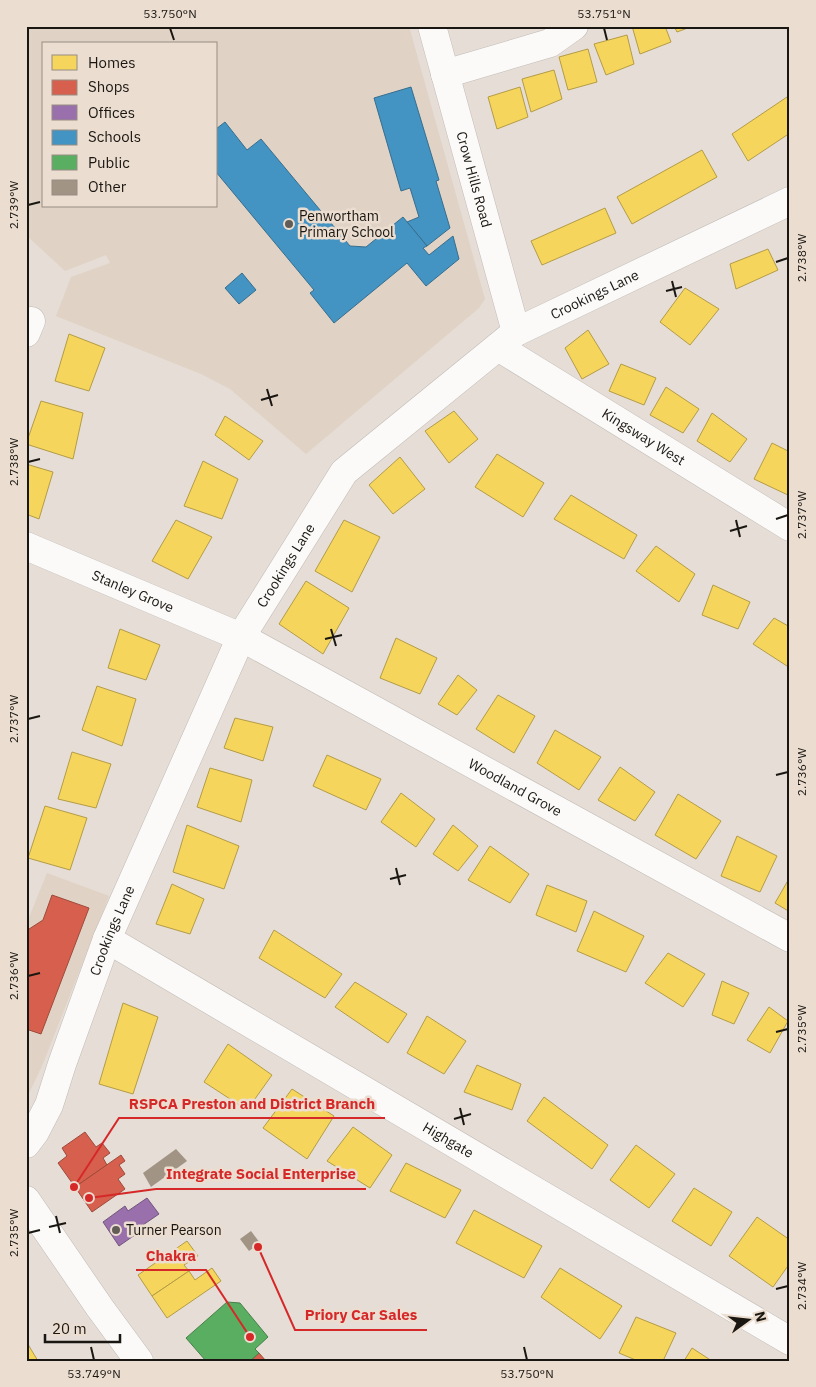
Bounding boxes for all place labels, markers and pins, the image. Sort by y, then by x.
place label: Penwortham Primary School [299,207,394,241]
marker: Penwortham Primary School [283,218,295,230]
callout: RSPCA Preston and District Branch [119,1088,385,1118]
callout: Integrate Social Enterprise [156,1159,366,1189]
place label: Turner Pearson [126,1221,222,1239]
marker: Turner Pearson [110,1224,122,1236]
callout: Chakra [136,1240,206,1270]
callout: Priory Car Sales [295,1300,427,1330]

